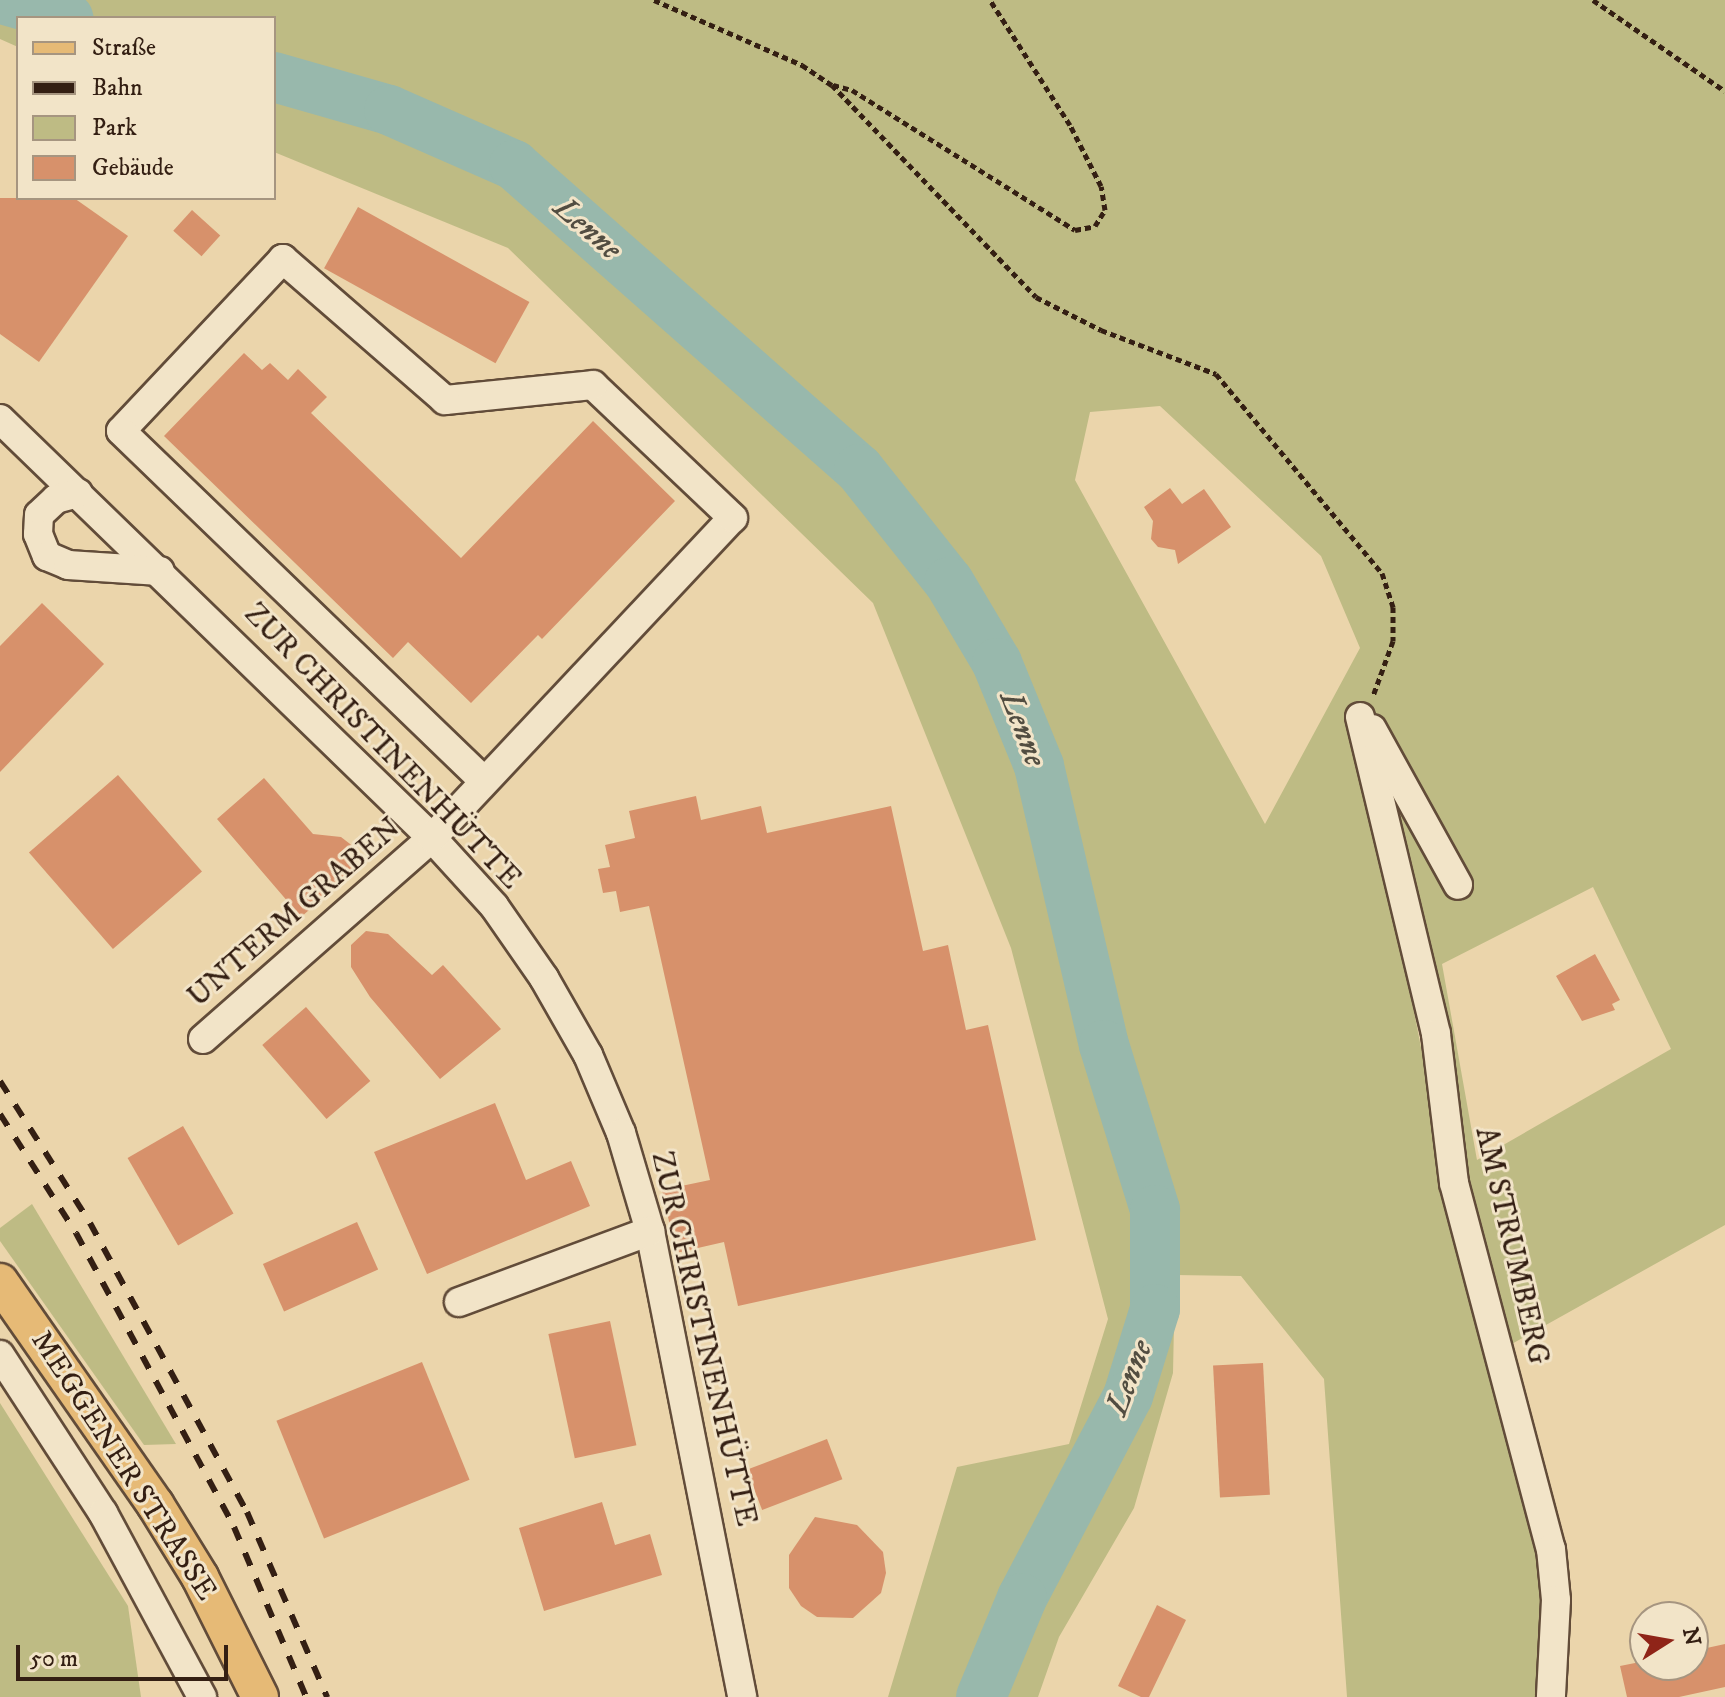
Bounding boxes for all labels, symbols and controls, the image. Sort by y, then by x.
legend [16,16,276,200]
text: Straße [92,33,156,63]
text: Bahn [92,73,143,103]
text: Park [92,113,137,143]
text: Gebäude [92,153,174,183]
water label: Lenne [545,189,629,269]
street label: ZUR CHRISTINENHÜTTE [236,597,528,897]
water label: Lenne [990,686,1054,772]
street label: UNTERM GRABEN [181,811,409,1015]
street label: AM STRUMBERG [1466,1124,1556,1368]
street label: ZUR CHRISTINENHÜTTE [642,1148,764,1530]
street label: MEGGENER STRASSE [22,1324,224,1608]
water label: Lenne [1098,1335,1162,1421]
north arrow [1629,1601,1709,1681]
text: N [1676,1625,1706,1648]
scale bar [20,1629,232,1679]
text: 50 m [30,1644,78,1674]

